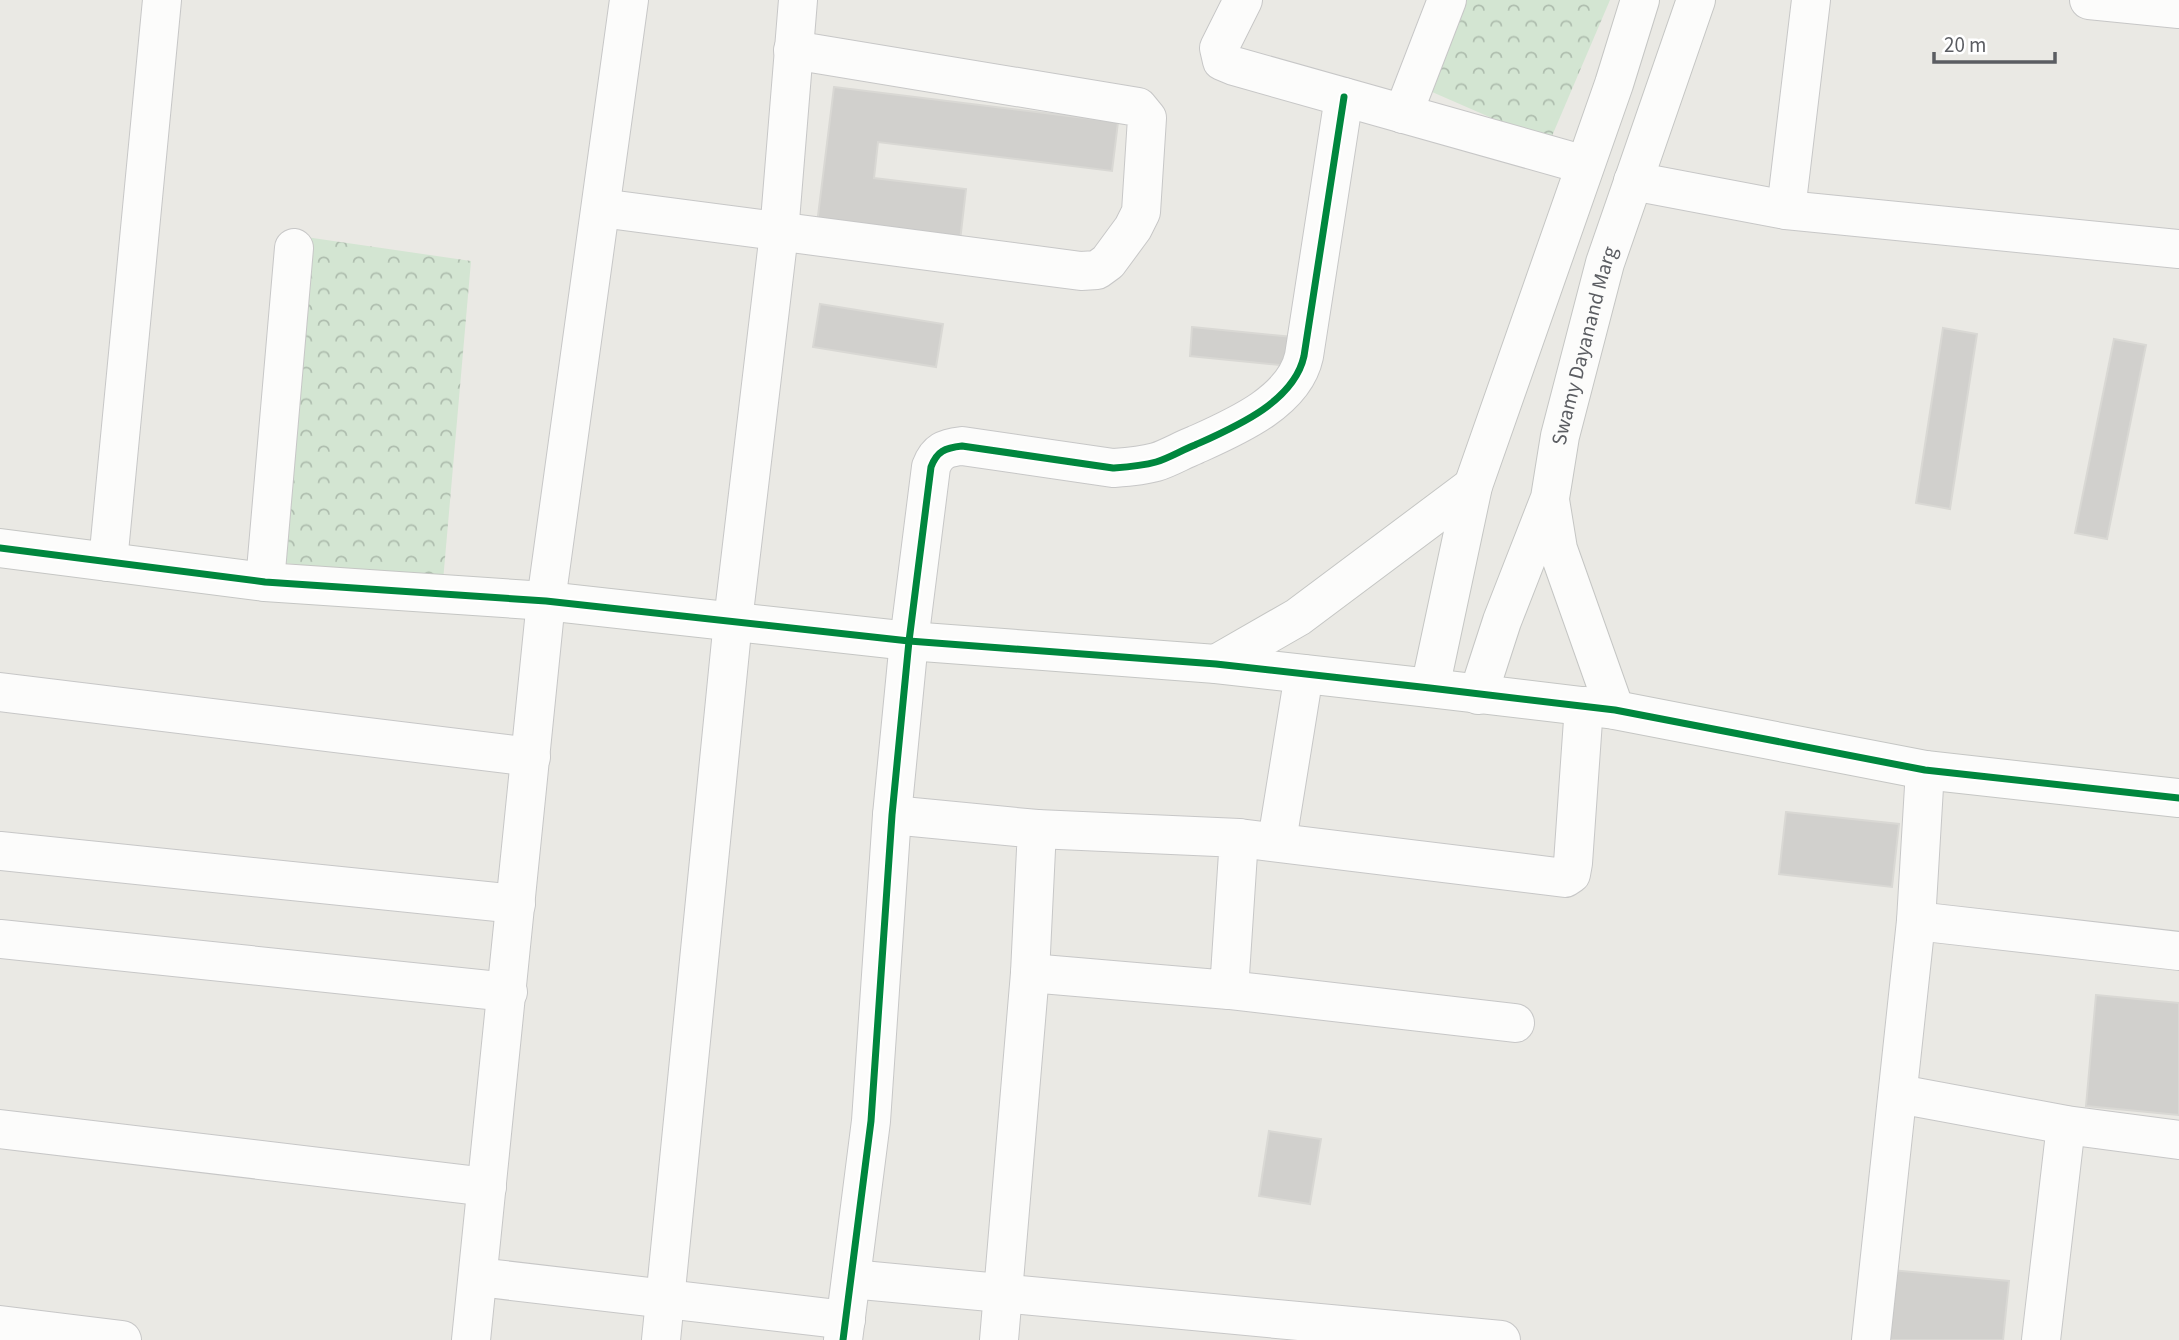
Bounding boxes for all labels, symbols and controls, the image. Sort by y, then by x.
scale bar [1934,21,2055,65]
text: 20 m [1944,30,1986,60]
street label: Swamy Dayanand Marg [1544,242,1625,447]

